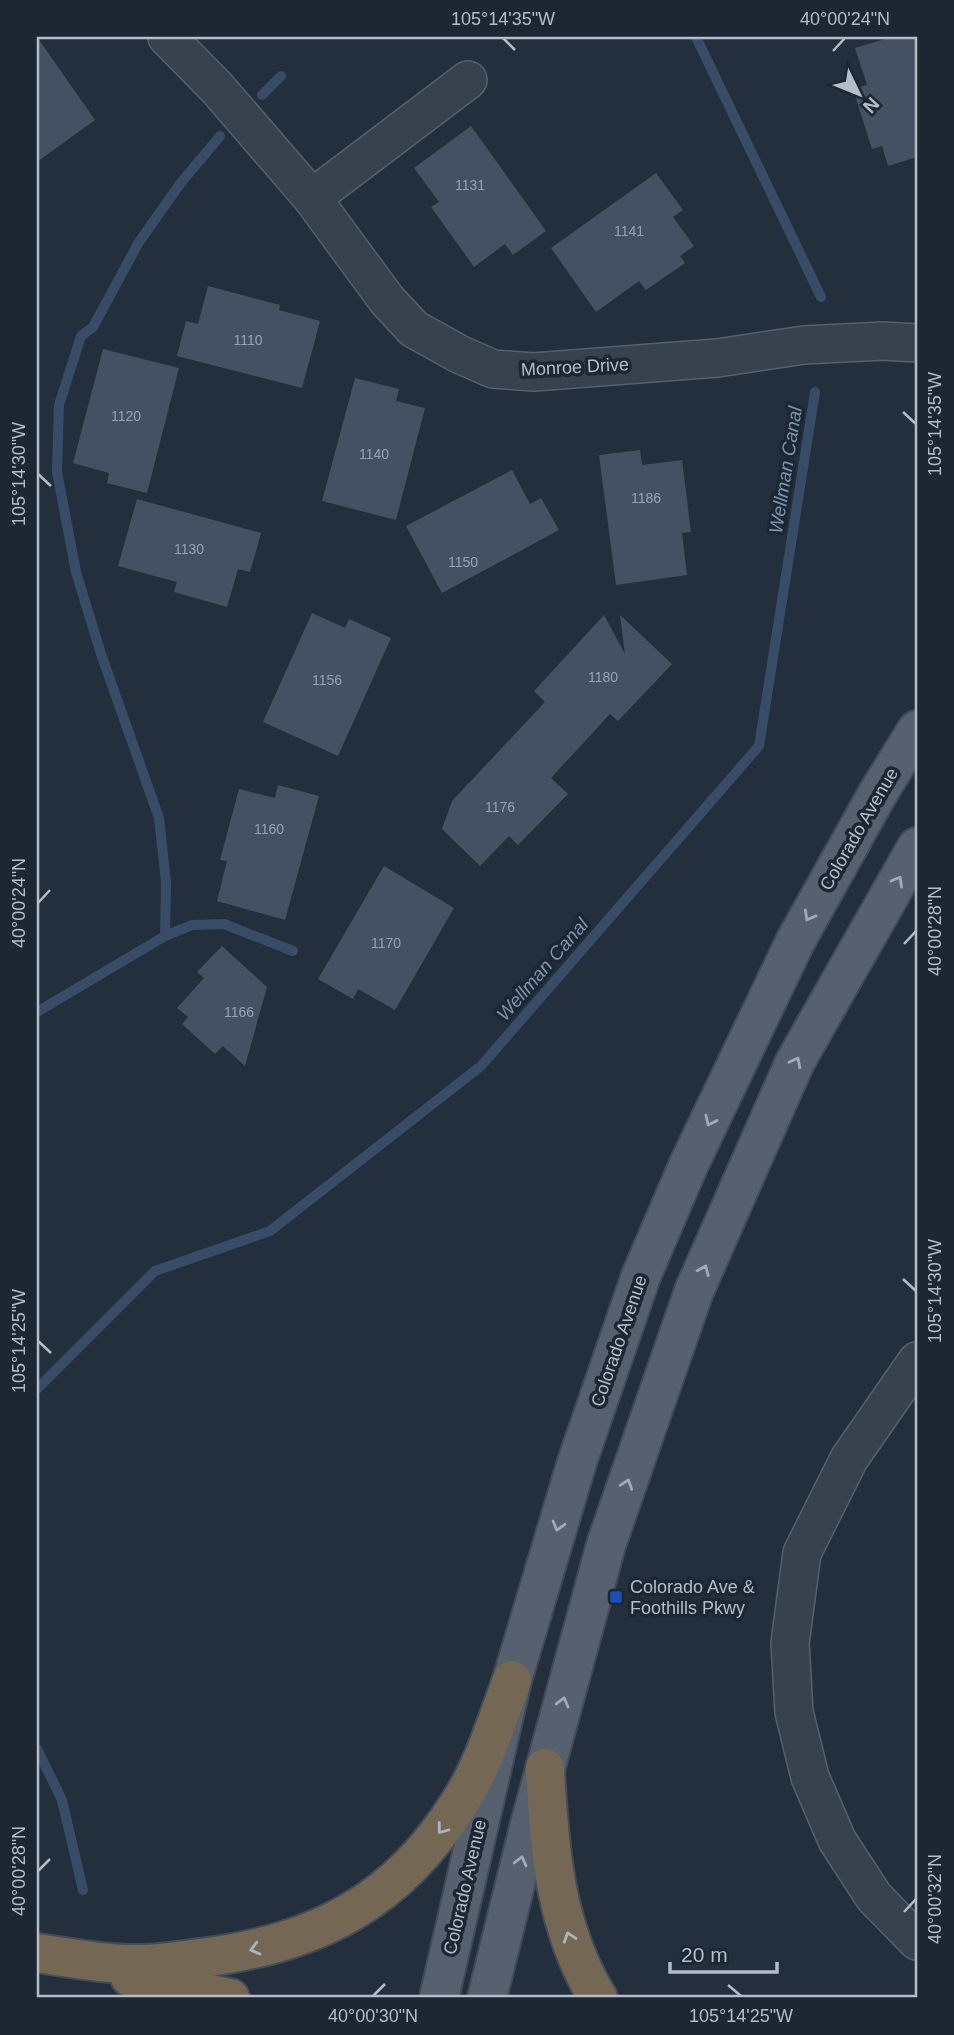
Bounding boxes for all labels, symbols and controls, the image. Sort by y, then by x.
text: 105°14'35"W [451,9,555,29]
text: 40°00'24"N [800,9,890,29]
north arrow [824,60,894,130]
text: N [859,93,883,117]
house number: 1131 [455,177,485,193]
house number: 1141 [614,223,644,239]
house number: 1110 [233,332,263,348]
street label: Monroe Drive [521,354,629,380]
text: 105°14'35"W [925,372,945,476]
water label: Wellman Canal [765,404,806,535]
house number: 1120 [111,408,141,424]
text: 105°14'30"W [9,422,29,526]
house number: 1140 [359,446,389,462]
house number: 1186 [631,490,661,506]
house number: 1130 [174,541,204,557]
house number: 1150 [448,554,478,570]
house number: 1180 [588,669,618,685]
house number: 1156 [312,672,342,688]
street label: Colorado Avenue [816,764,902,894]
house number: 1176 [485,799,515,815]
house number: 1160 [254,821,284,837]
text: 40°00'24"N [9,858,29,948]
one-way arrow [890,876,903,888]
text: 40°00'28"N [925,886,945,976]
one-way arrow [804,909,817,921]
water label: Wellman Canal [492,913,593,1025]
house number: 1170 [371,935,401,951]
house number: 1166 [224,1004,254,1020]
one-way arrow [788,1057,802,1069]
one-way arrow [704,1114,718,1126]
text: 105°14'30"W [925,1239,945,1343]
one-way arrow [696,1265,710,1277]
street label: Colorado Avenue [587,1273,651,1409]
text: 105°14'25"W [9,1289,29,1393]
one-way arrow [619,1479,633,1491]
one-way arrow [551,1520,566,1532]
place label: Colorado Ave & Foothills Pkwy [630,1577,755,1618]
marker: Colorado Ave & Foothills Pkwy [608,1589,624,1605]
one-way arrow [555,1697,569,1709]
street label: Colorado Avenue [440,1818,490,1956]
one-way arrow [437,1821,450,1834]
text: 40°00'28"N [9,1826,29,1916]
text: 40°00'32"N [925,1854,945,1944]
one-way arrow [513,1855,527,1867]
scale bar [670,1930,777,1974]
one-way arrow [563,1931,577,1944]
one-way arrow [249,1941,261,1955]
text: 20 m [681,1943,728,1966]
text: 40°00'30"N [328,2006,418,2026]
text: 105°14'25"W [689,2006,793,2026]

